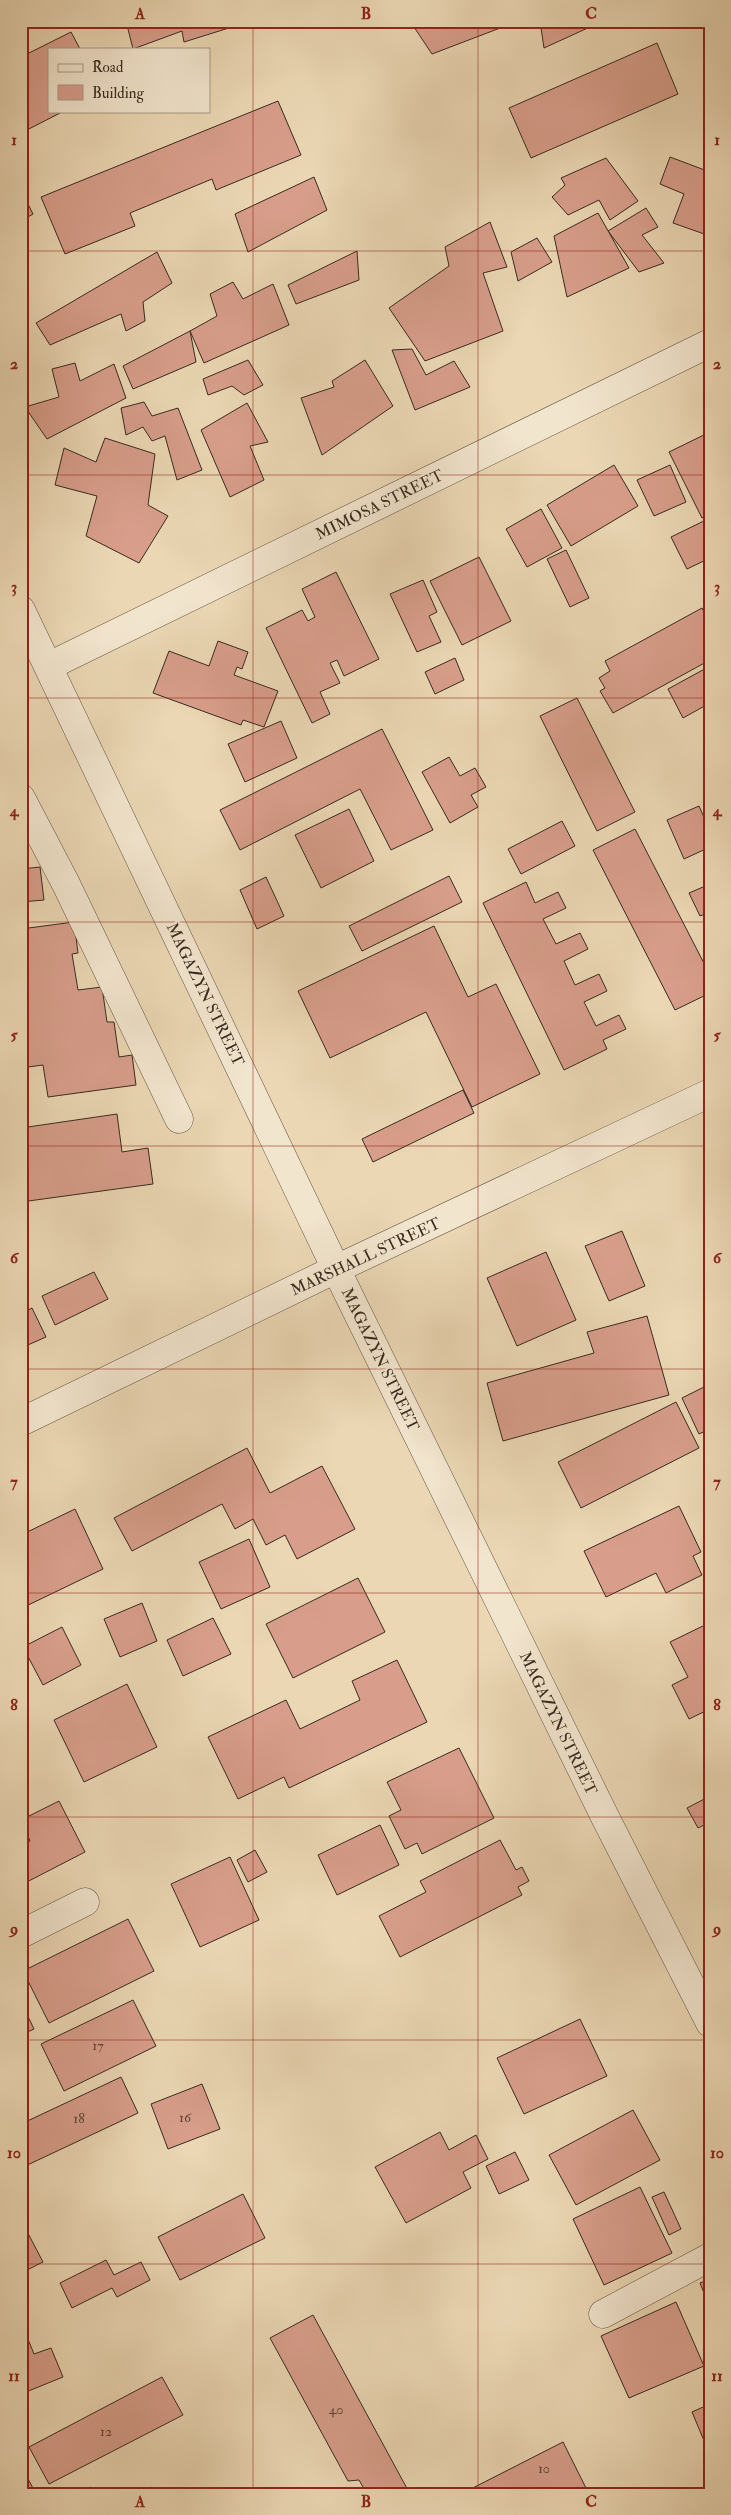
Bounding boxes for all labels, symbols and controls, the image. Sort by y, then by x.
text: A [134,4,146,24]
text: B [361,4,371,24]
text: C [585,4,597,24]
legend [48,48,210,112]
text: Road [92,58,124,77]
text: Building [92,84,144,103]
text: 1 [11,130,17,150]
text: 1 [714,130,720,150]
text: 2 [10,354,18,374]
text: 2 [713,354,721,374]
street label: MIMOSA STREET [312,465,447,545]
text: 3 [11,577,17,597]
text: 3 [714,577,720,597]
text: 4 [9,801,20,821]
text: 4 [712,801,723,821]
street label: MAGAZYN STREET [162,920,249,1069]
text: 5 [10,1025,18,1045]
text: 5 [713,1025,721,1045]
street label: MARSHALL STREET [287,1213,444,1300]
text: 6 [10,1248,20,1268]
text: 6 [713,1248,723,1268]
street label: MAGAZYN STREET [337,1285,424,1434]
text: 7 [10,1472,18,1492]
text: 7 [713,1472,721,1492]
street label: MAGAZYN STREET [515,1649,602,1798]
text: 8 [10,1695,18,1715]
text: 8 [713,1695,721,1715]
text: 9 [8,1919,18,1939]
text: 9 [711,1919,721,1939]
house number: 17 [92,2037,104,2054]
house number: 16 [179,2109,192,2126]
house number: 18 [73,2110,85,2127]
text: 10 [7,2143,21,2163]
text: 10 [710,2143,724,2163]
text: 11 [8,2366,20,2386]
text: 11 [711,2366,723,2386]
house number: 40 [329,2401,343,2418]
house number: 12 [100,2423,112,2440]
house number: 10 [538,2460,550,2477]
text: A [134,2492,146,2512]
text: B [361,2492,371,2512]
text: C [585,2492,597,2512]

